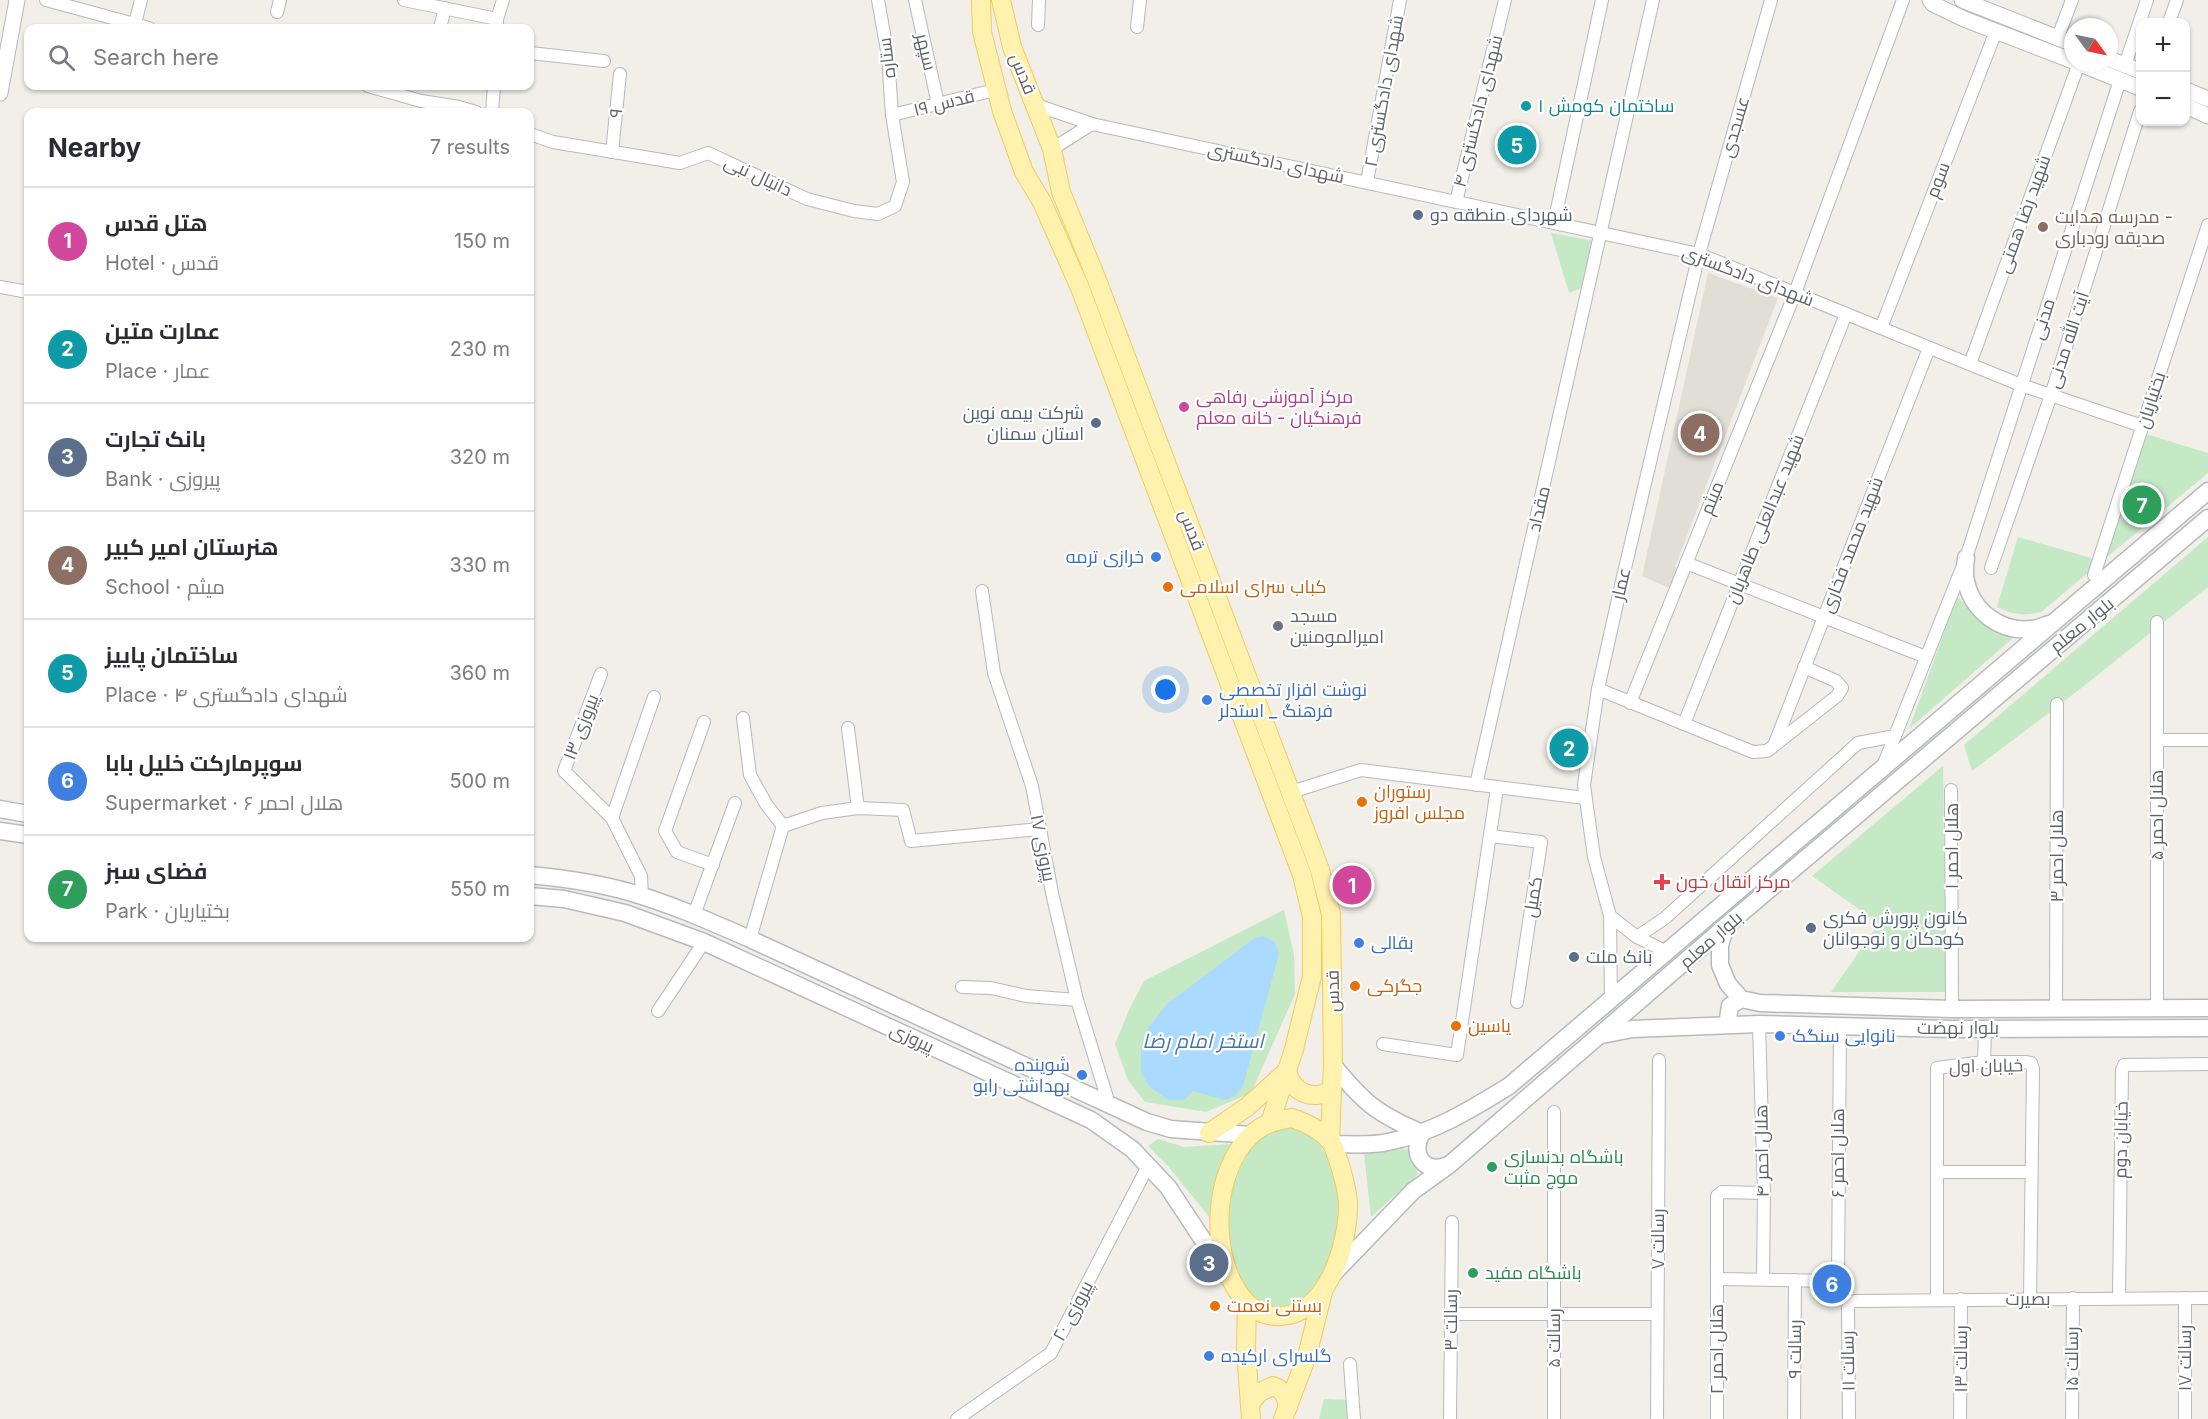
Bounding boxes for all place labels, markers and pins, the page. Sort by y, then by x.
place label: ساختمان کومش ۱ [1538,95,1674,117]
marker: ساختمان کومش ۱ [1519,99,1533,113]
pin: 5 [1498,122,1537,168]
place label: شهردای منطقه دو [1430,204,1573,226]
place label: مدرسه هدایت - صدیقه رودباری [2055,206,2173,249]
marker: شهردای منطقه دو [1411,208,1425,222]
marker: مدرسه هدایت - صدیقه رودباری [2036,220,2050,234]
place label: مرکز آموزشی رفاهی فرهنگیان - خانه معلم [1196,386,1362,430]
marker: مرکز آموزشی رفاهی فرهنگیان - خانه معلم [1177,400,1191,414]
place label: شرکت بیمه نوین استان سمنان [963,402,1084,445]
pin: 4 [1680,410,1720,456]
marker: شرکت بیمه نوین استان سمنان [1089,416,1103,430]
pin: 7 [2122,482,2162,528]
place label: خرازی ترمه [1066,546,1144,568]
marker: خرازی ترمه [1149,550,1163,564]
place label: کباب سرای اسلامی [1180,576,1326,598]
marker: کباب سرای اسلامی [1161,580,1175,594]
place label: مسجد امیرالمومنین [1290,605,1384,648]
marker: مسجد امیرالمومنین [1271,619,1285,633]
place label: نوشت افزار تخصصی فرهنگ _ استدلر [1218,679,1367,722]
marker: نوشت افزار تخصصی فرهنگ _ استدلر [1200,693,1214,707]
pin: 2 [1550,726,1588,771]
place label: رستوران مجلس افروز [1373,781,1465,824]
marker: رستوران مجلس افروز [1355,795,1369,809]
pin: 1 [1332,862,1372,908]
place label: مرکز انقال خون [1676,871,1791,893]
marker: مرکز انقال خون [1653,873,1671,891]
place label: کانون پرورش فکری کودکان و نوجوانان [1823,907,1968,950]
marker: کانون پرورش فکری کودکان و نوجوانان [1804,921,1818,935]
place label: بقالی [1371,932,1413,954]
marker: بقالی [1352,936,1366,950]
place label: بانک ملت [1586,946,1652,967]
marker: بانک ملت [1567,950,1581,964]
place label: جگرکی [1367,975,1422,997]
marker: جگرکی [1348,979,1362,993]
place label: یاسین [1468,1015,1511,1037]
marker: یاسین [1449,1019,1463,1033]
place label: نانوایی سنگک [1792,1025,1896,1047]
marker: نانوایی سنگک [1773,1029,1787,1043]
place label: شوینده بهداشتی رابو [973,1054,1070,1097]
marker: شوینده بهداشتی رابو [1075,1068,1089,1082]
place label: باشگاه بدنسازی موج مثبت [1504,1146,1624,1190]
marker: باشگاه بدنسازی موج مثبت [1485,1160,1499,1174]
pin: 3 [1190,1240,1228,1286]
place label: باشگاه مفید [1485,1262,1582,1283]
pin: 6 [1812,1262,1852,1306]
marker: باشگاه مفید [1466,1266,1480,1280]
place label: بستنی نعمت [1227,1295,1322,1317]
marker: بستنی نعمت [1208,1299,1222,1313]
place label: گلسرای ارکیده [1221,1345,1332,1367]
marker: گلسرای ارکیده [1202,1349,1216,1363]

